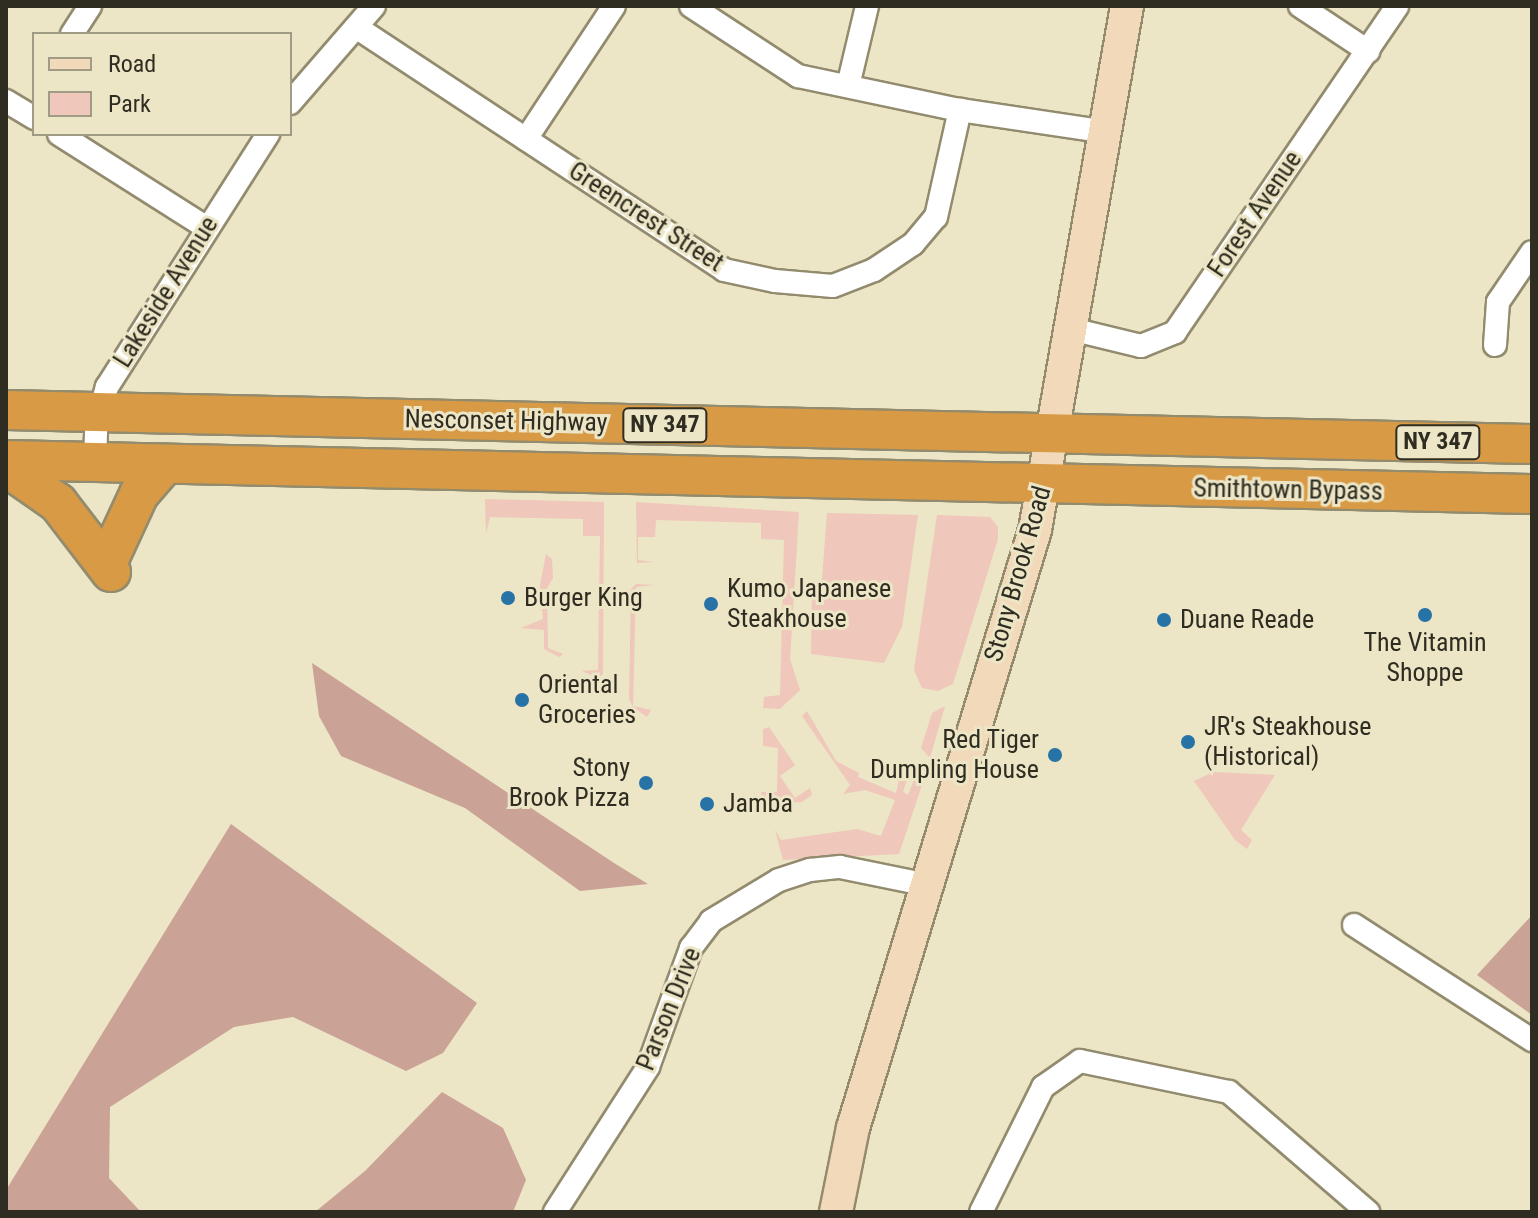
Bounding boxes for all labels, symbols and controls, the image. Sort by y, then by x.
legend [32,32,292,136]
text: Road [108,50,156,78]
text: Park [108,90,151,118]
street label: Forest Avenue [1201,145,1309,283]
street label: Greencrest Street [563,155,729,279]
street label: Lakeside Avenue [107,211,225,373]
street label: Nesconset Highway [404,404,608,438]
road number: NY 347 [621,405,709,445]
road number: NY 347 [1394,422,1482,462]
street label: Smithtown Bypass [1193,473,1383,507]
street label: Stony Brook Road [978,483,1058,665]
place label: Kumo Japanese Steakhouse [727,573,891,634]
place label: Burger King [524,582,643,614]
marker: Burger King [499,589,517,607]
marker: Kumo Japanese Steakhouse [702,595,720,613]
place label: Duane Reade [1180,604,1314,636]
marker: The Vitamin Shoppe [1416,606,1434,624]
marker: Duane Reade [1155,611,1173,629]
place label: The Vitamin Shoppe [1363,627,1487,688]
place label: Oriental Groceries [538,669,636,730]
marker: Oriental Groceries [513,691,531,709]
place label: JR's Steakhouse (Historical) [1204,711,1371,772]
place label: Red Tiger Dumpling House [870,724,1039,786]
marker: JR's Steakhouse (Historical) [1179,733,1197,751]
marker: Red Tiger Dumpling House [1046,746,1064,764]
place label: Stony Brook Pizza [509,752,630,814]
marker: Stony Brook Pizza [637,774,655,792]
place label: Jamba [723,788,793,820]
marker: Jamba [698,795,716,813]
street label: Parson Drive [630,943,708,1075]

